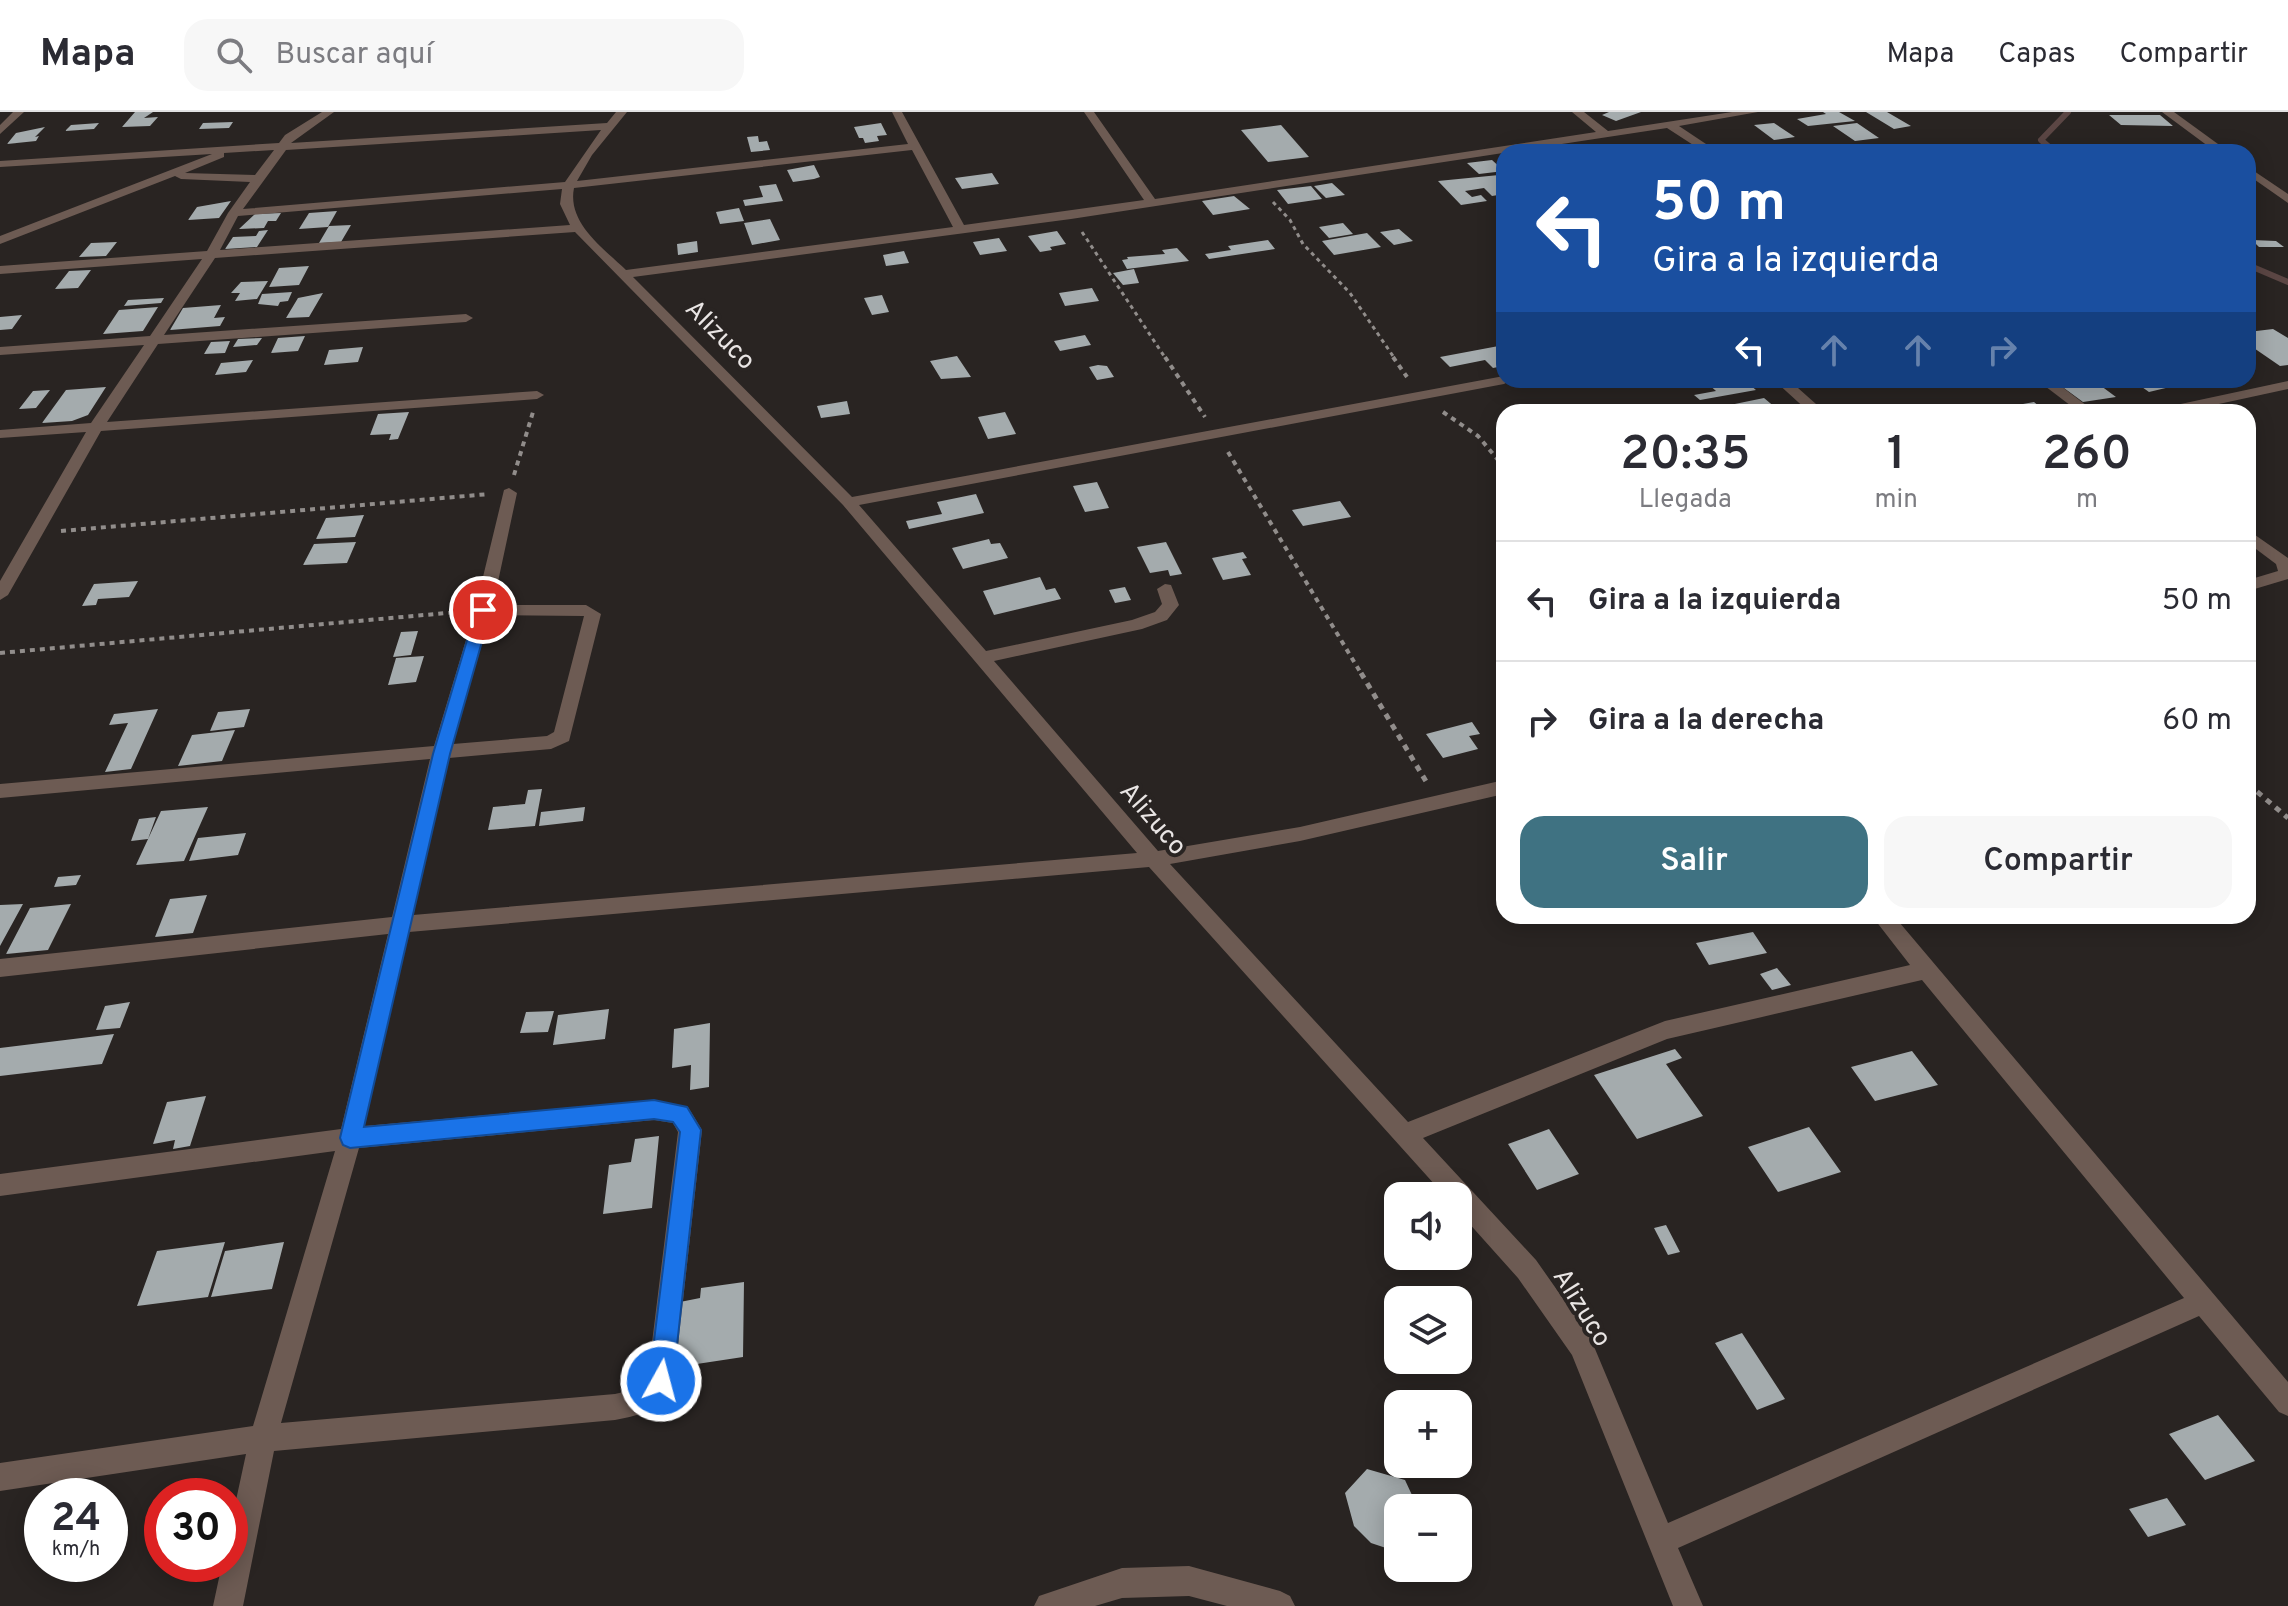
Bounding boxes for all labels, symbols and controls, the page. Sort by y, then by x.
search box [184,19,744,91]
text: Mapa [40,31,136,80]
icon: search [212,33,256,77]
text: Buscar aquí [276,37,433,74]
text: Mapa [1887,37,1954,73]
text: Capas [1998,37,2076,73]
text: Compartir [2120,37,2248,73]
text: 50 m [1652,170,1786,240]
icon: left [1520,176,1624,280]
text: Gira a la izquierda [1652,239,1939,285]
street label: Alizuco [677,294,761,378]
icon: left [1728,328,1772,372]
icon: ahead [1812,328,1856,372]
icon: ahead [1896,328,1940,372]
icon: right [1980,328,2024,372]
text: 20:35 [1620,426,1750,486]
text: 1 [1887,426,1906,486]
text: 260 [2042,426,2132,486]
text: Llegada [1639,484,1732,517]
text: min [1875,484,1918,517]
text: m [2076,484,2098,517]
pin [449,576,517,644]
icon: left [1520,579,1564,623]
text: Gira a la izquierda [1588,583,1841,620]
text: 50 m [2162,583,2232,620]
icon: arrive [461,588,505,632]
icon: right [1520,699,1564,743]
text: Gira a la derecha [1588,703,1824,740]
text: 60 m [2162,703,2232,740]
street label: Alizuco [1111,776,1193,863]
button: Salir [1520,816,1868,908]
button: Compartir [1884,816,2232,908]
map controls [1384,1182,1472,1582]
button: sound [1384,1182,1472,1270]
street label: Alizuco [1544,1263,1618,1354]
button: layers [1384,1286,1472,1374]
position arrow [619,1339,703,1423]
button: + [1384,1390,1472,1478]
speed limit sign: 30 [144,1478,248,1582]
button: − [1384,1494,1472,1582]
text: 24 [51,1495,101,1545]
text: km/h [52,1537,100,1563]

